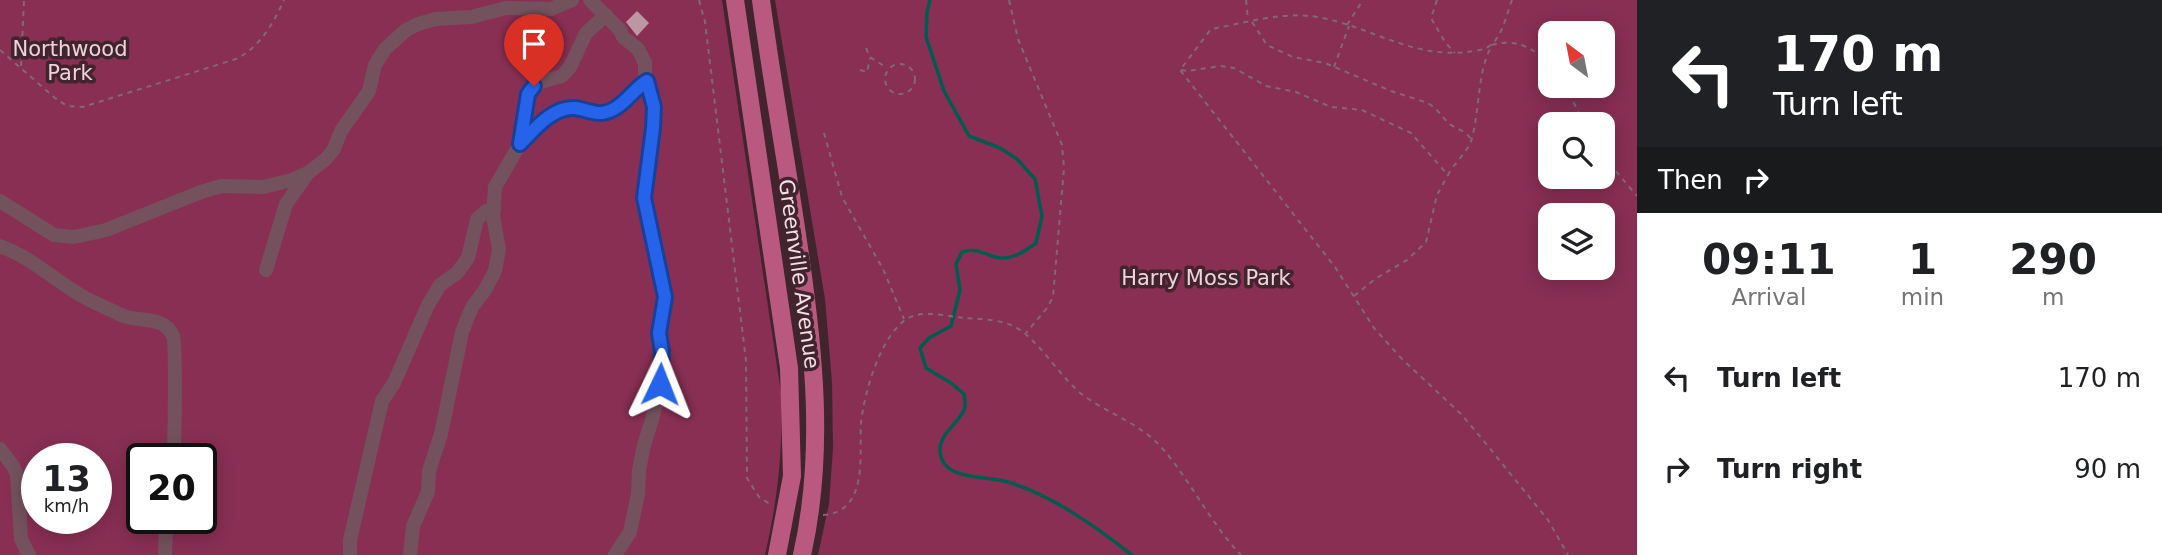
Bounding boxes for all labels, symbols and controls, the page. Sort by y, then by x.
pin [504,14,564,86]
north arrow [1538,21,1615,98]
map controls [1538,21,1615,280]
icon: arrive [515,25,553,63]
text: 170 m [1773,26,1943,83]
icon: left [1658,28,1749,119]
park label: Northwood Park [13,37,127,85]
text: Turn left [1773,85,1903,123]
button: search [1538,112,1615,189]
icon: right [1737,161,1775,199]
text: Then [1658,165,1723,195]
street label: Greenville Avenue [774,178,824,370]
button: layers [1538,203,1615,280]
text: 09:11 [1702,235,1836,284]
text: 1 [1908,235,1937,284]
text: 290 [2009,235,2097,284]
park label: Harry Moss Park [1121,266,1292,290]
text: Arrival [1732,284,1806,310]
text: min [1901,284,1944,310]
text: m [2042,284,2064,310]
position arrow [623,347,697,421]
icon: left [1658,359,1696,397]
text: Turn left [1717,363,1841,393]
text: 170 m [2058,363,2141,393]
speed limit sign: 20 [126,443,217,534]
icon: right [1658,450,1696,488]
text: Turn right [1717,454,1862,484]
text: 90 m [2074,454,2141,484]
text: 13 [42,459,91,499]
text: km/h [44,495,89,516]

